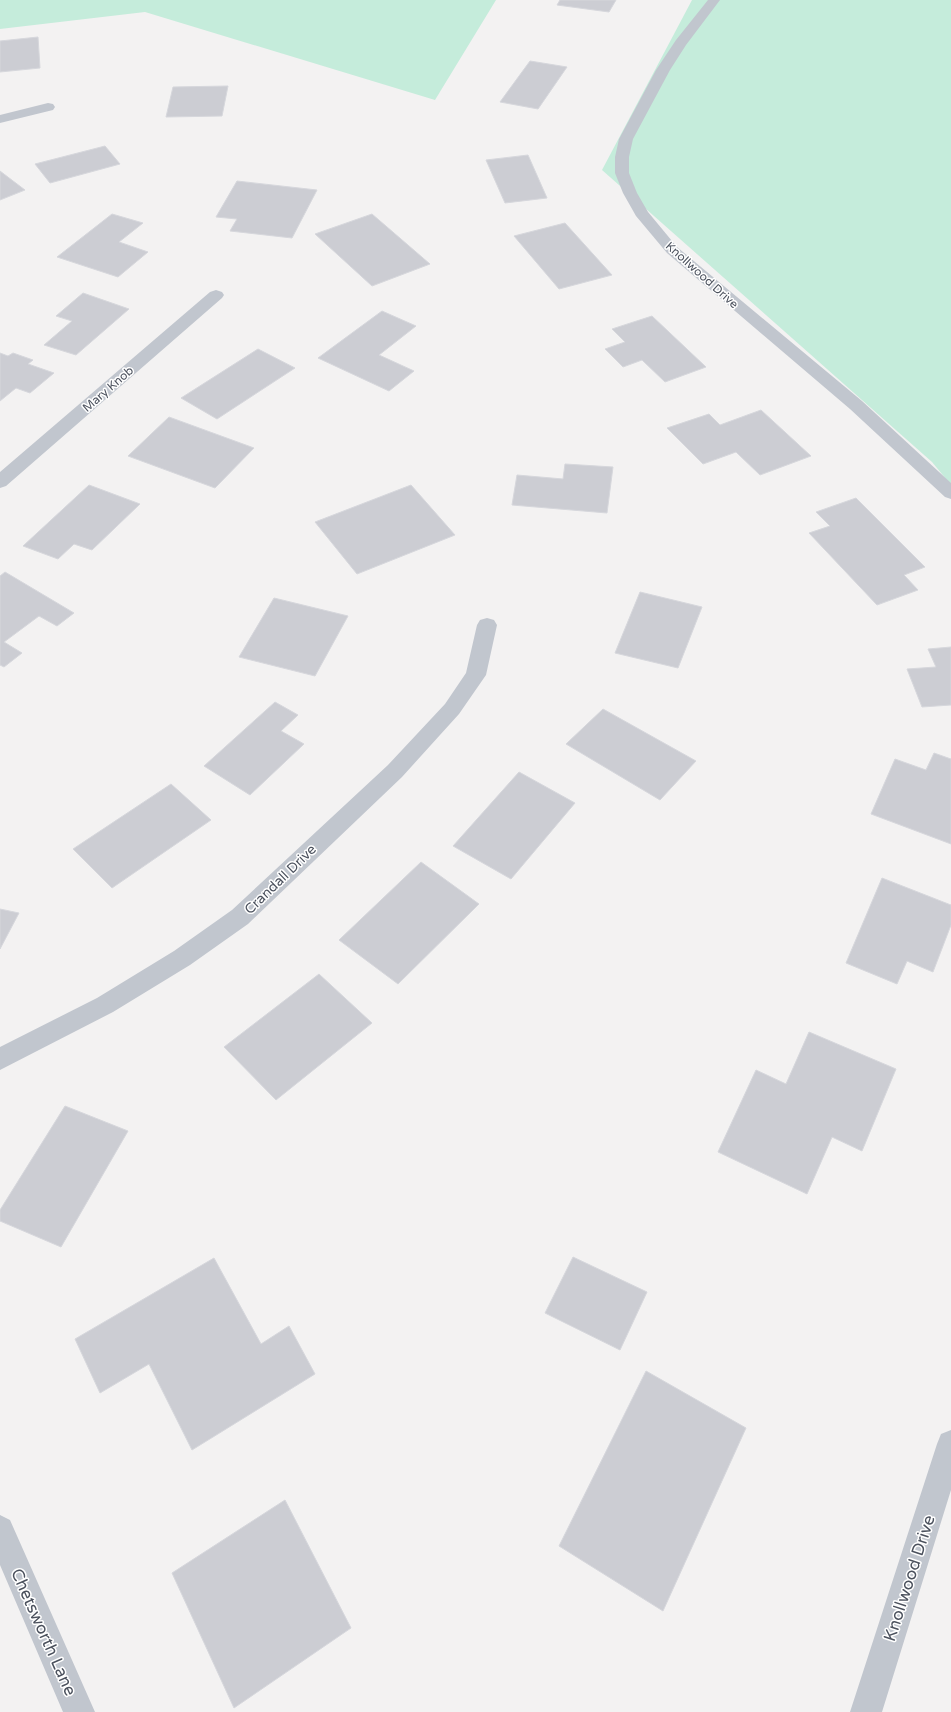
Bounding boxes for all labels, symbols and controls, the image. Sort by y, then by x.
street label: Knollwood Drive [663,239,741,311]
street label: Mary Knob [80,363,136,415]
street label: Crandall Drive [241,841,320,918]
street label: Knollwood Drive [879,1512,940,1644]
street label: Chetsworth Lane [6,1565,81,1699]

